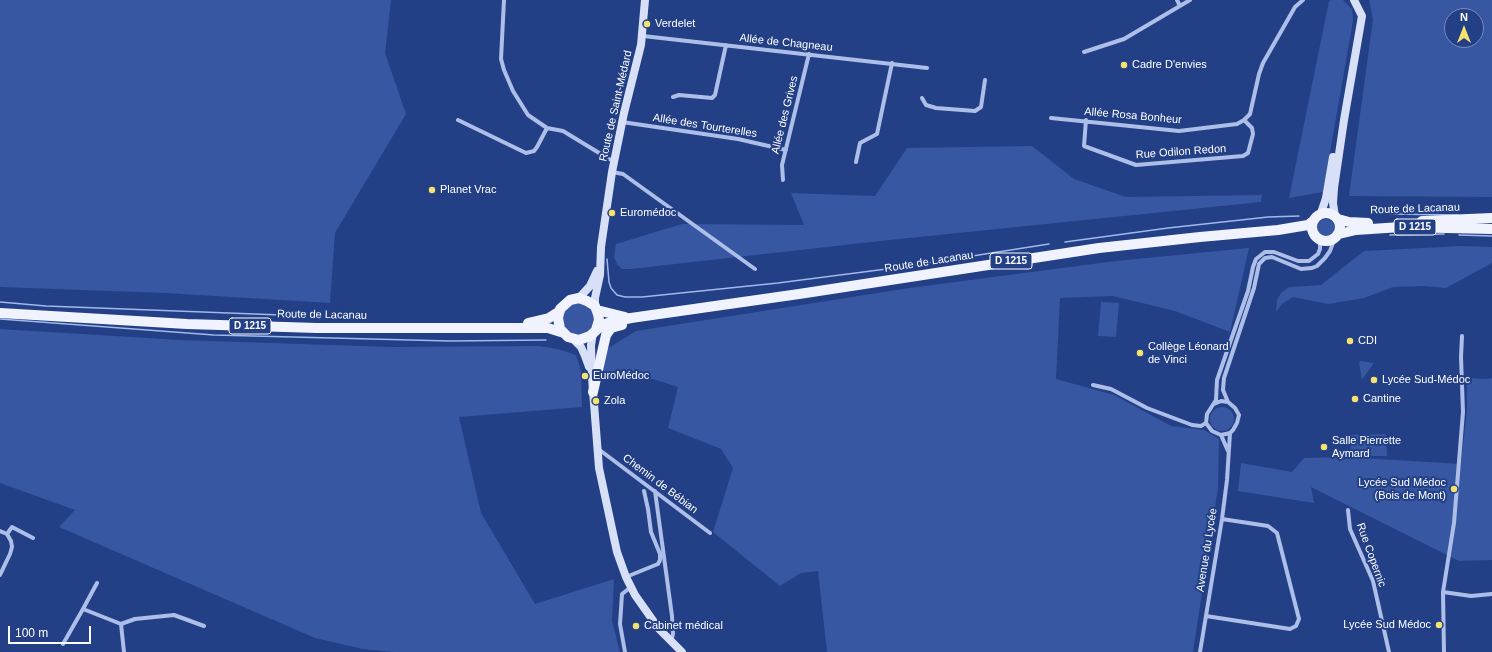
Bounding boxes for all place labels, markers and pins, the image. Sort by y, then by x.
place label: Verdelet [655,17,695,31]
marker: Verdelet [642,19,652,29]
place label: Cadre D'envies [1132,58,1207,72]
marker: Cadre D'envies [1119,60,1129,70]
place label: Planet Vrac [440,183,496,197]
marker: Planet Vrac [427,185,437,195]
place label: Euromédoc [620,206,676,220]
marker: Euromédoc [607,208,617,218]
place label: CDI [1358,334,1377,348]
marker: CDI [1345,336,1355,346]
place label: Collège Léonard de Vinci [1148,340,1229,366]
marker: Collège Léonard de Vinci [1135,348,1145,358]
place label: EuroMédoc [593,369,649,383]
marker: EuroMédoc [580,371,590,381]
place label: Lycée Sud-Médoc [1382,373,1470,387]
marker: Lycée Sud-Médoc [1369,375,1379,385]
place label: Cantine [1363,392,1401,406]
place label: Zola [604,394,625,408]
marker: Cantine [1350,394,1360,404]
marker: Zola [591,396,601,406]
place label: Salle Pierrette Aymard [1332,434,1401,460]
marker: Salle Pierrette Aymard [1319,442,1329,452]
place label: Lycée Sud Médoc (Bois de Mont) [1358,476,1446,502]
marker: Lycée Sud Médoc (Bois de Mont) [1449,484,1459,494]
place label: Lycée Sud Médoc [1343,618,1431,632]
place label: Cabinet médical [644,619,723,633]
marker: Lycée Sud Médoc [1434,620,1444,630]
marker: Cabinet médical [631,621,641,631]

